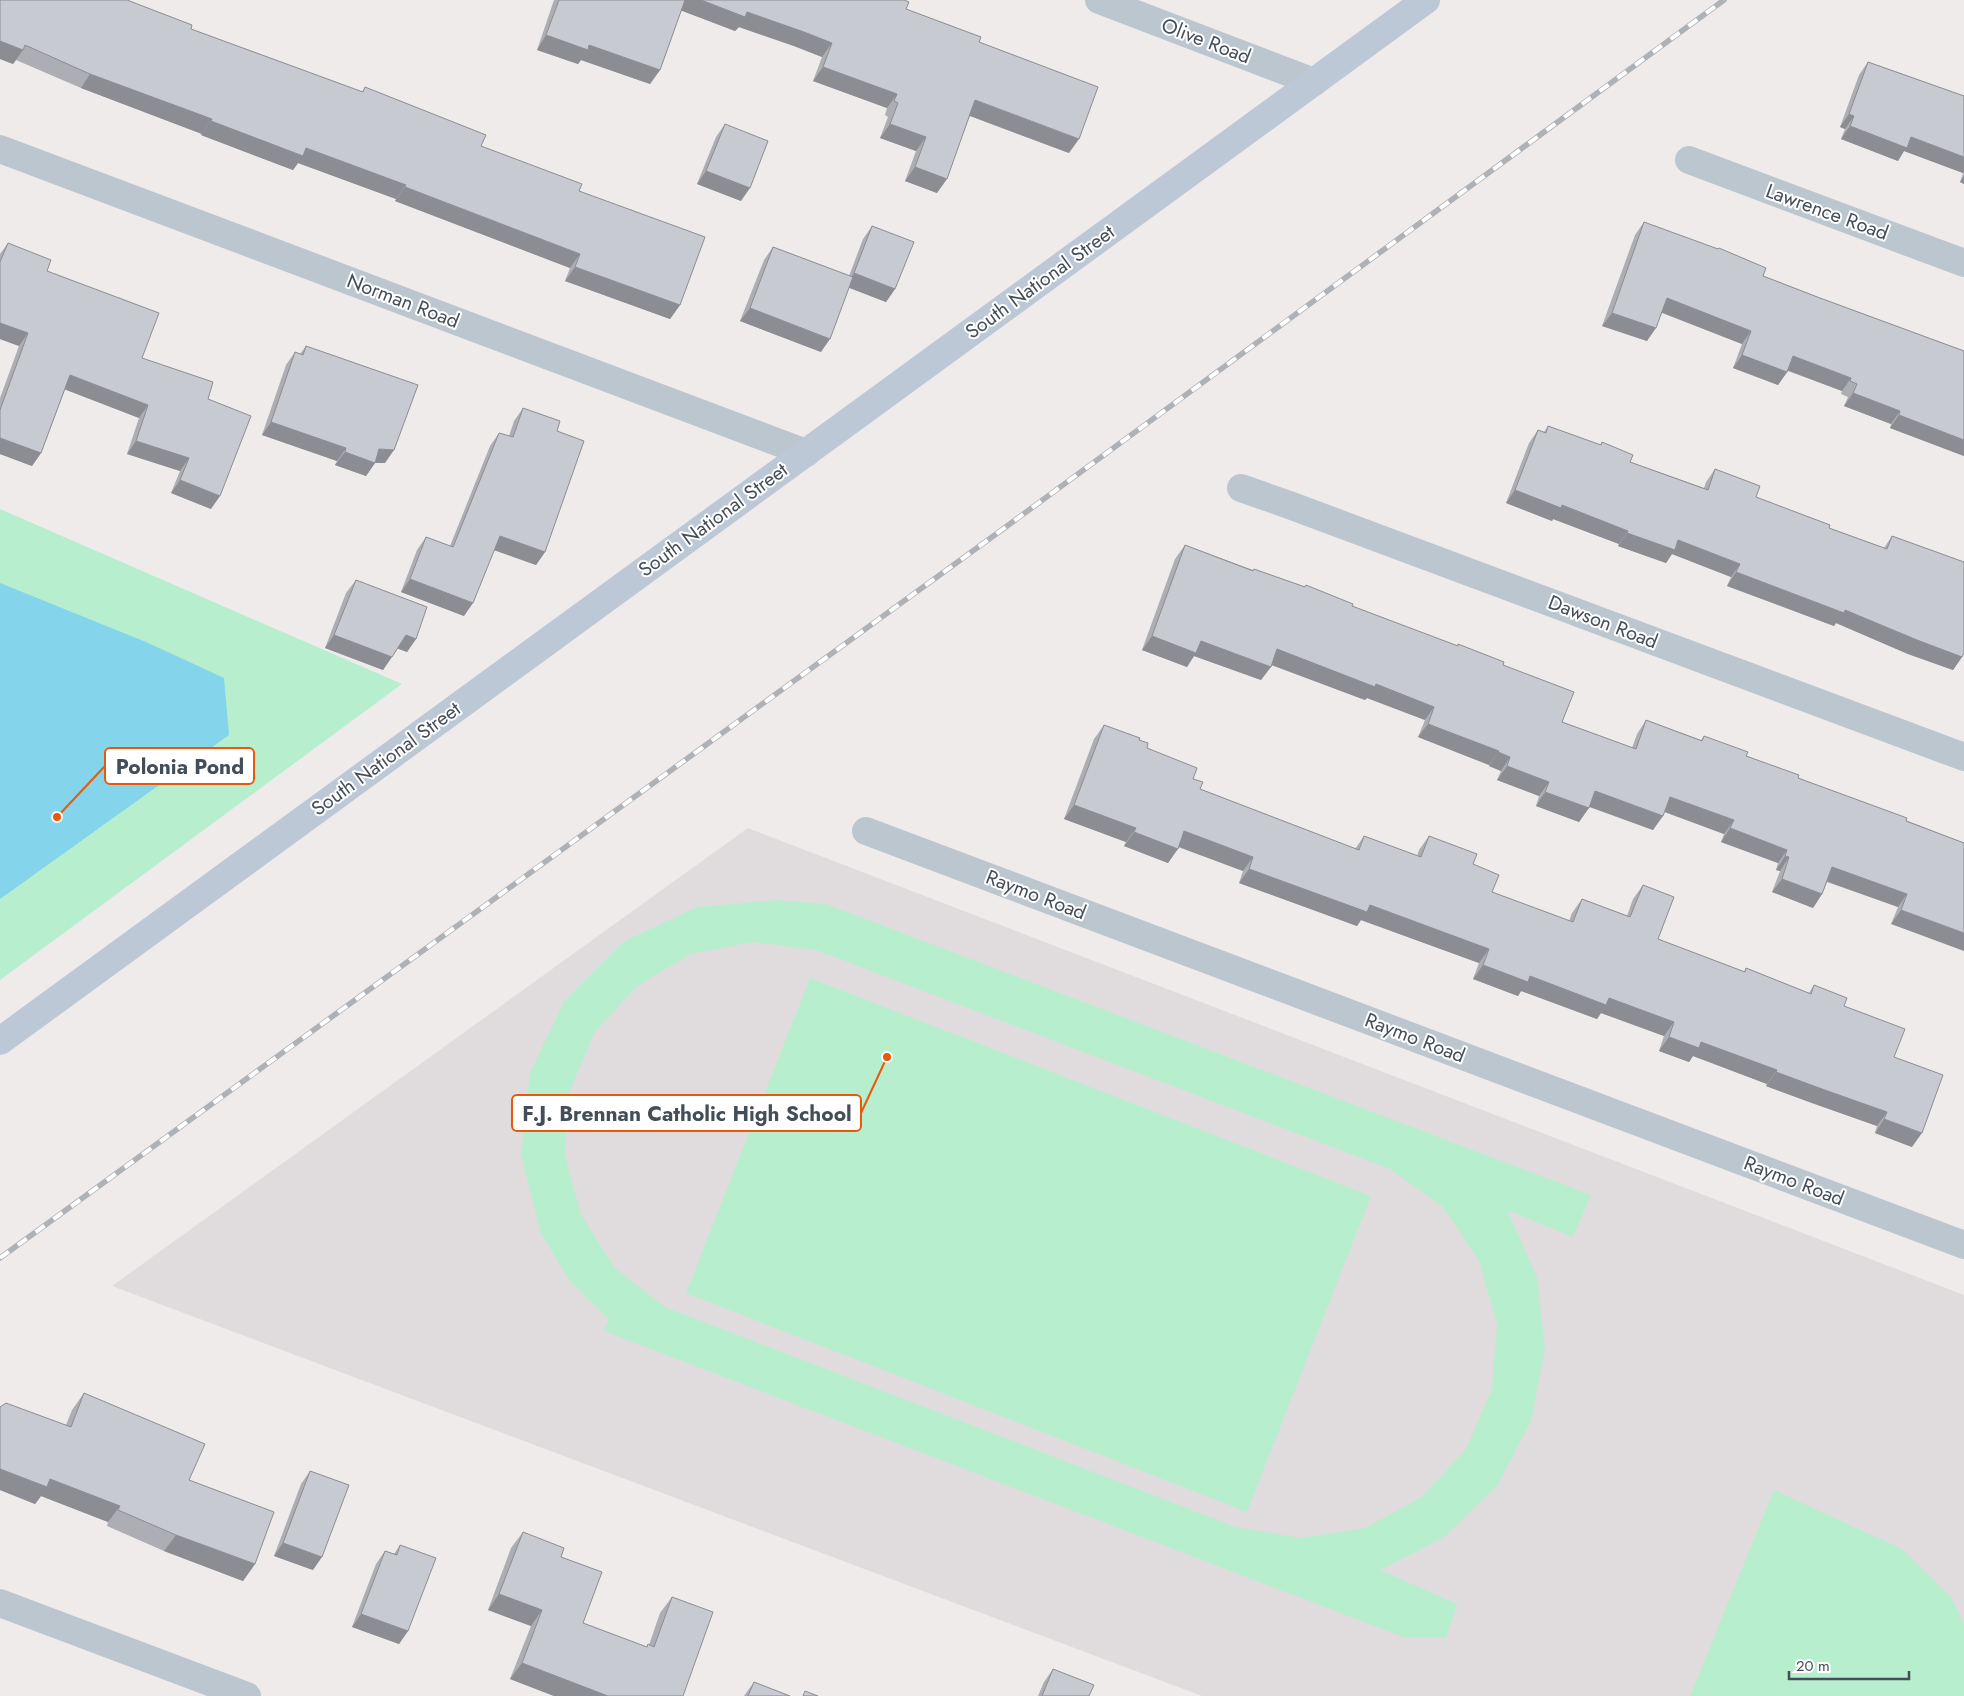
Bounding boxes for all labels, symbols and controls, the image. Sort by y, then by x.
street label: Olive Road [1157,11,1255,71]
street label: Lawrence Road [1762,176,1892,248]
street label: South National Street [959,218,1121,346]
street label: Norman Road [343,266,463,336]
street label: South National Street [632,456,794,584]
street label: Dawson Road [1544,588,1662,656]
street label: South National Street [305,695,467,823]
callout: Polonia Pond [105,748,254,784]
text: Polonia Pond [116,752,244,782]
street label: Raymo Road [982,863,1090,927]
street label: Raymo Road [1361,1006,1469,1070]
callout: F.J. Brennan Catholic High School [512,1095,861,1131]
text: F.J. Brennan Catholic High School [522,1099,852,1129]
street label: Raymo Road [1740,1149,1848,1213]
scale bar [1789,1648,1909,1680]
text: 20 m [1796,1655,1830,1677]

